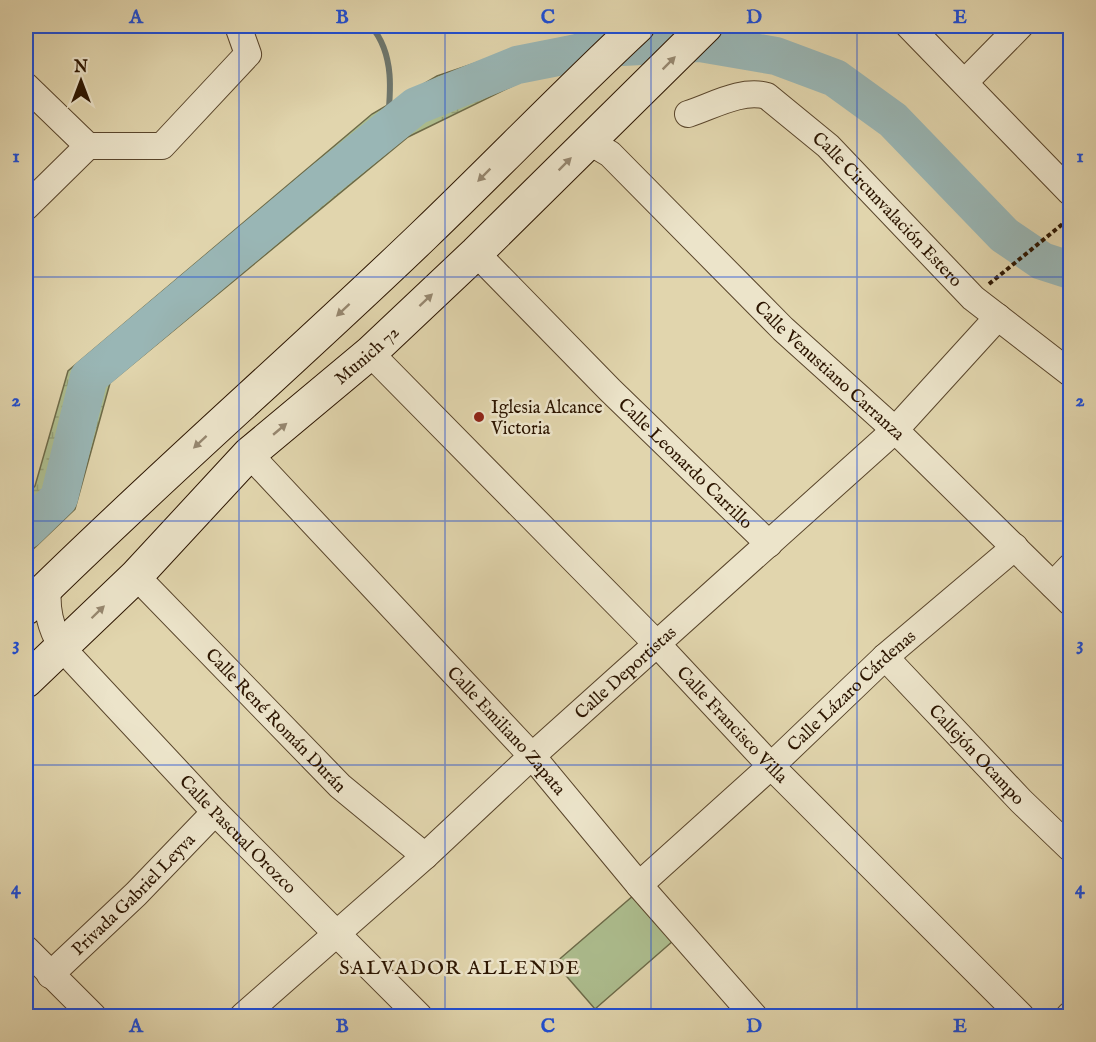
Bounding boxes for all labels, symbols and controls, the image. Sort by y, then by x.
text: A [128,5,144,30]
text: B [335,5,349,30]
text: C [541,5,555,30]
text: D [746,5,762,30]
text: E [953,5,967,30]
north arrow [51,51,111,111]
one-way arrow [662,56,676,70]
text: N [73,58,88,78]
street label: Calle Circunvalación Estero [807,128,967,293]
text: 1 [12,144,20,169]
text: 1 [1076,144,1084,169]
one-way arrow [558,157,572,171]
one-way arrow [477,168,492,182]
one-way arrow [419,293,434,307]
street label: Calle Venustiano Carranza [749,297,909,446]
one-way arrow [336,303,351,317]
street label: Munich 72 [330,322,405,391]
text: 2 [11,388,21,413]
text: 2 [1075,388,1085,413]
street label: Calle Leonardo Carrillo [612,394,757,535]
place label: Iglesia Alcance Victoria [490,397,603,441]
marker: Iglesia Alcance Victoria [472,410,486,424]
one-way arrow [272,423,287,436]
one-way arrow [193,435,208,448]
one-way arrow [91,605,106,619]
street label: Calle Deportistas [570,622,682,725]
street label: Calle Lázaro Cárdenas [783,626,921,757]
text: 3 [12,632,20,657]
text: 3 [1076,632,1084,657]
street label: Calle René Román Durán [200,644,351,799]
street label: Calle Emiliano Zapata [441,662,570,801]
street label: Calle Francisco Villa [671,662,792,789]
street label: Callejón Ocampo [923,700,1029,811]
street label: Calle Pascual Orozco [174,771,301,900]
street label: Privada Gabriel Leyva [68,829,201,961]
text: 4 [11,876,22,901]
text: 4 [1075,876,1086,901]
district label: SALVADOR ALLENDE [339,956,581,981]
text: A [128,1014,144,1039]
text: B [335,1014,349,1039]
text: C [541,1014,555,1039]
text: D [746,1014,762,1039]
text: E [953,1014,967,1039]

